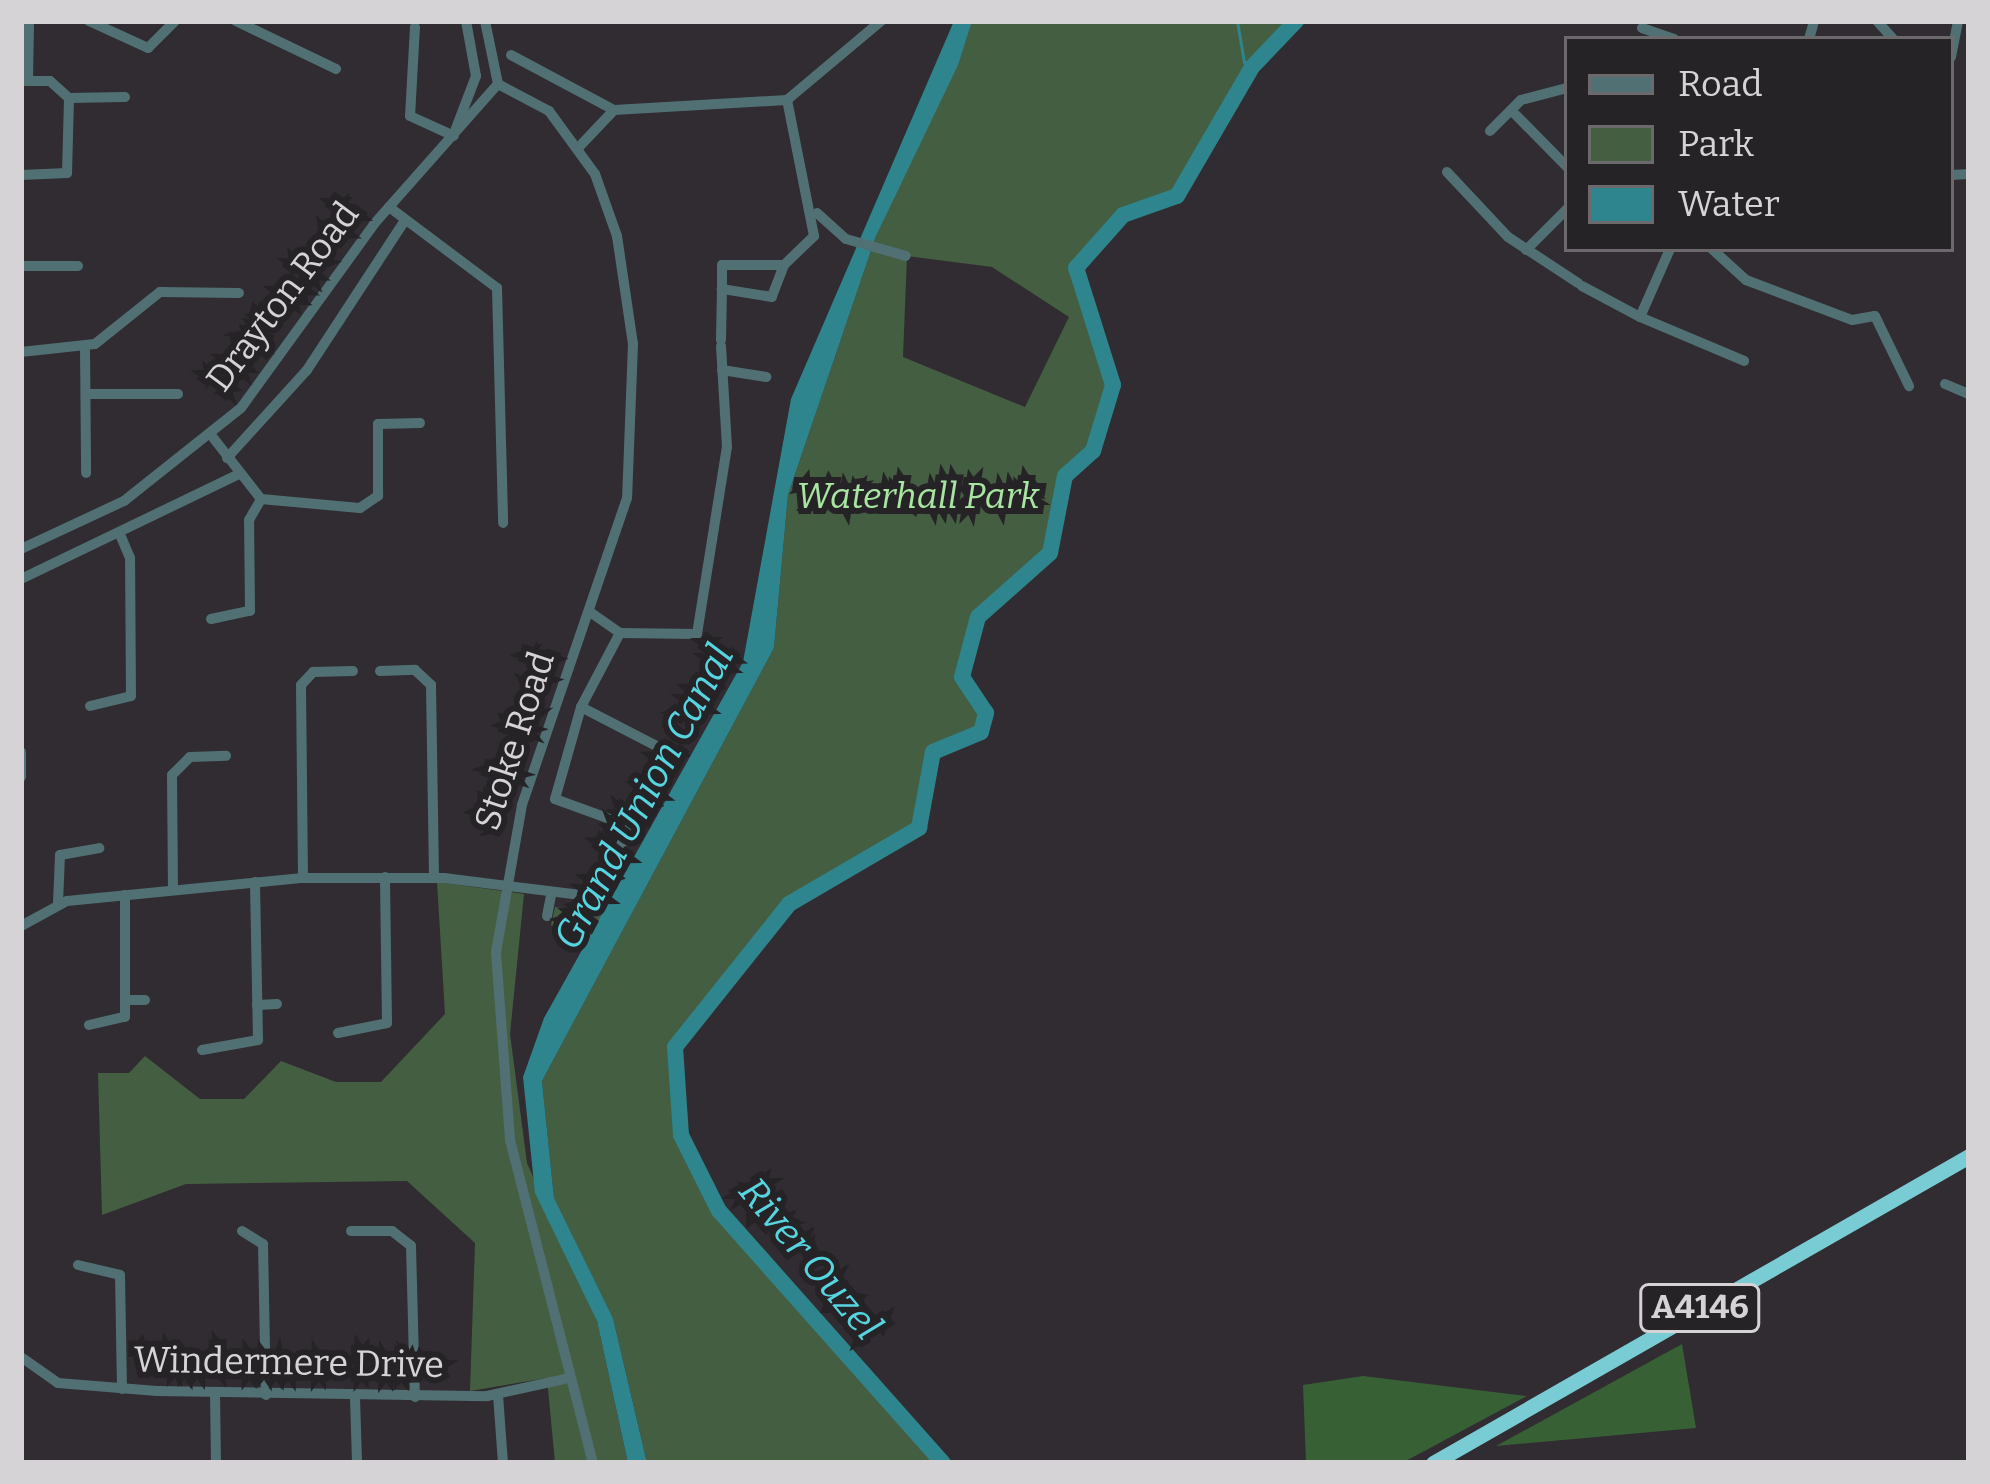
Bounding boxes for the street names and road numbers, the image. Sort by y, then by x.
street label: Drayton Road [198,194,368,400]
street label: Stoke Road [466,646,564,836]
road number: A4146 [1637,1281,1763,1335]
street label: Windermere Drive [134,1339,444,1387]

